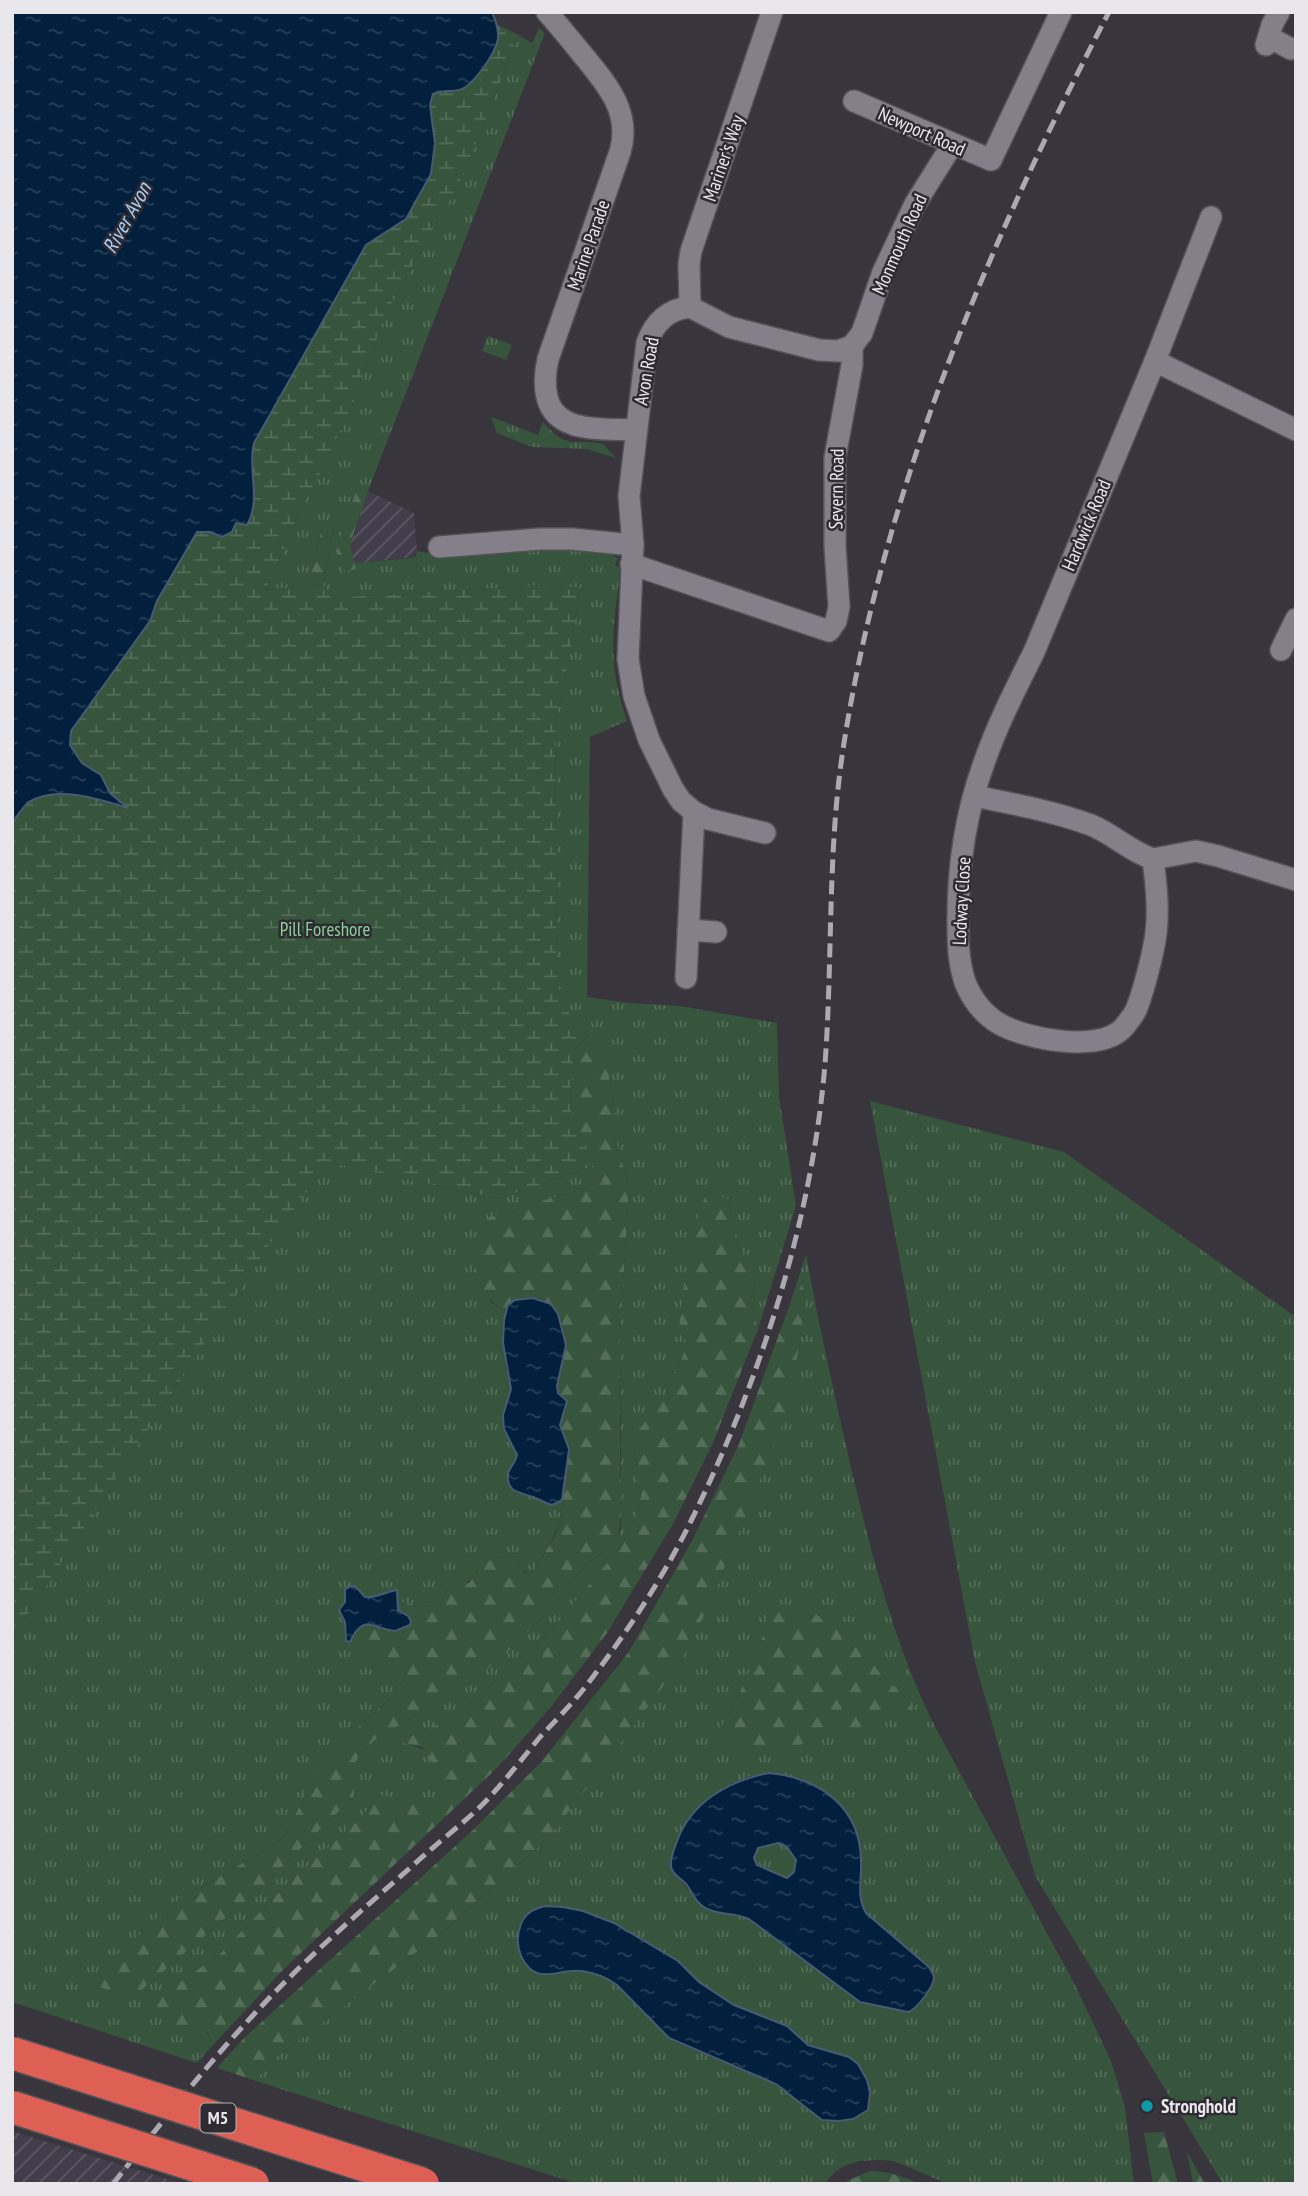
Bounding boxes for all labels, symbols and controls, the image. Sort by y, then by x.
street label: Newport Road [875,101,969,161]
street label: Mariner's Way [697,111,749,204]
water label: River Avon [96,176,158,258]
street label: Monmouth Road [866,190,932,298]
street label: Marine Parade [561,197,615,293]
street label: Avon Road [628,335,664,407]
street label: Severn Road [823,448,849,530]
street label: Hardwick Road [1056,476,1116,574]
street label: Lodway Close [947,856,975,946]
park label: Pill Foreshore [280,917,371,941]
place label: Stronghold [1161,2094,1236,2118]
marker: Stronghold [1139,2098,1155,2114]
road number: M5 [200,2104,235,2132]

